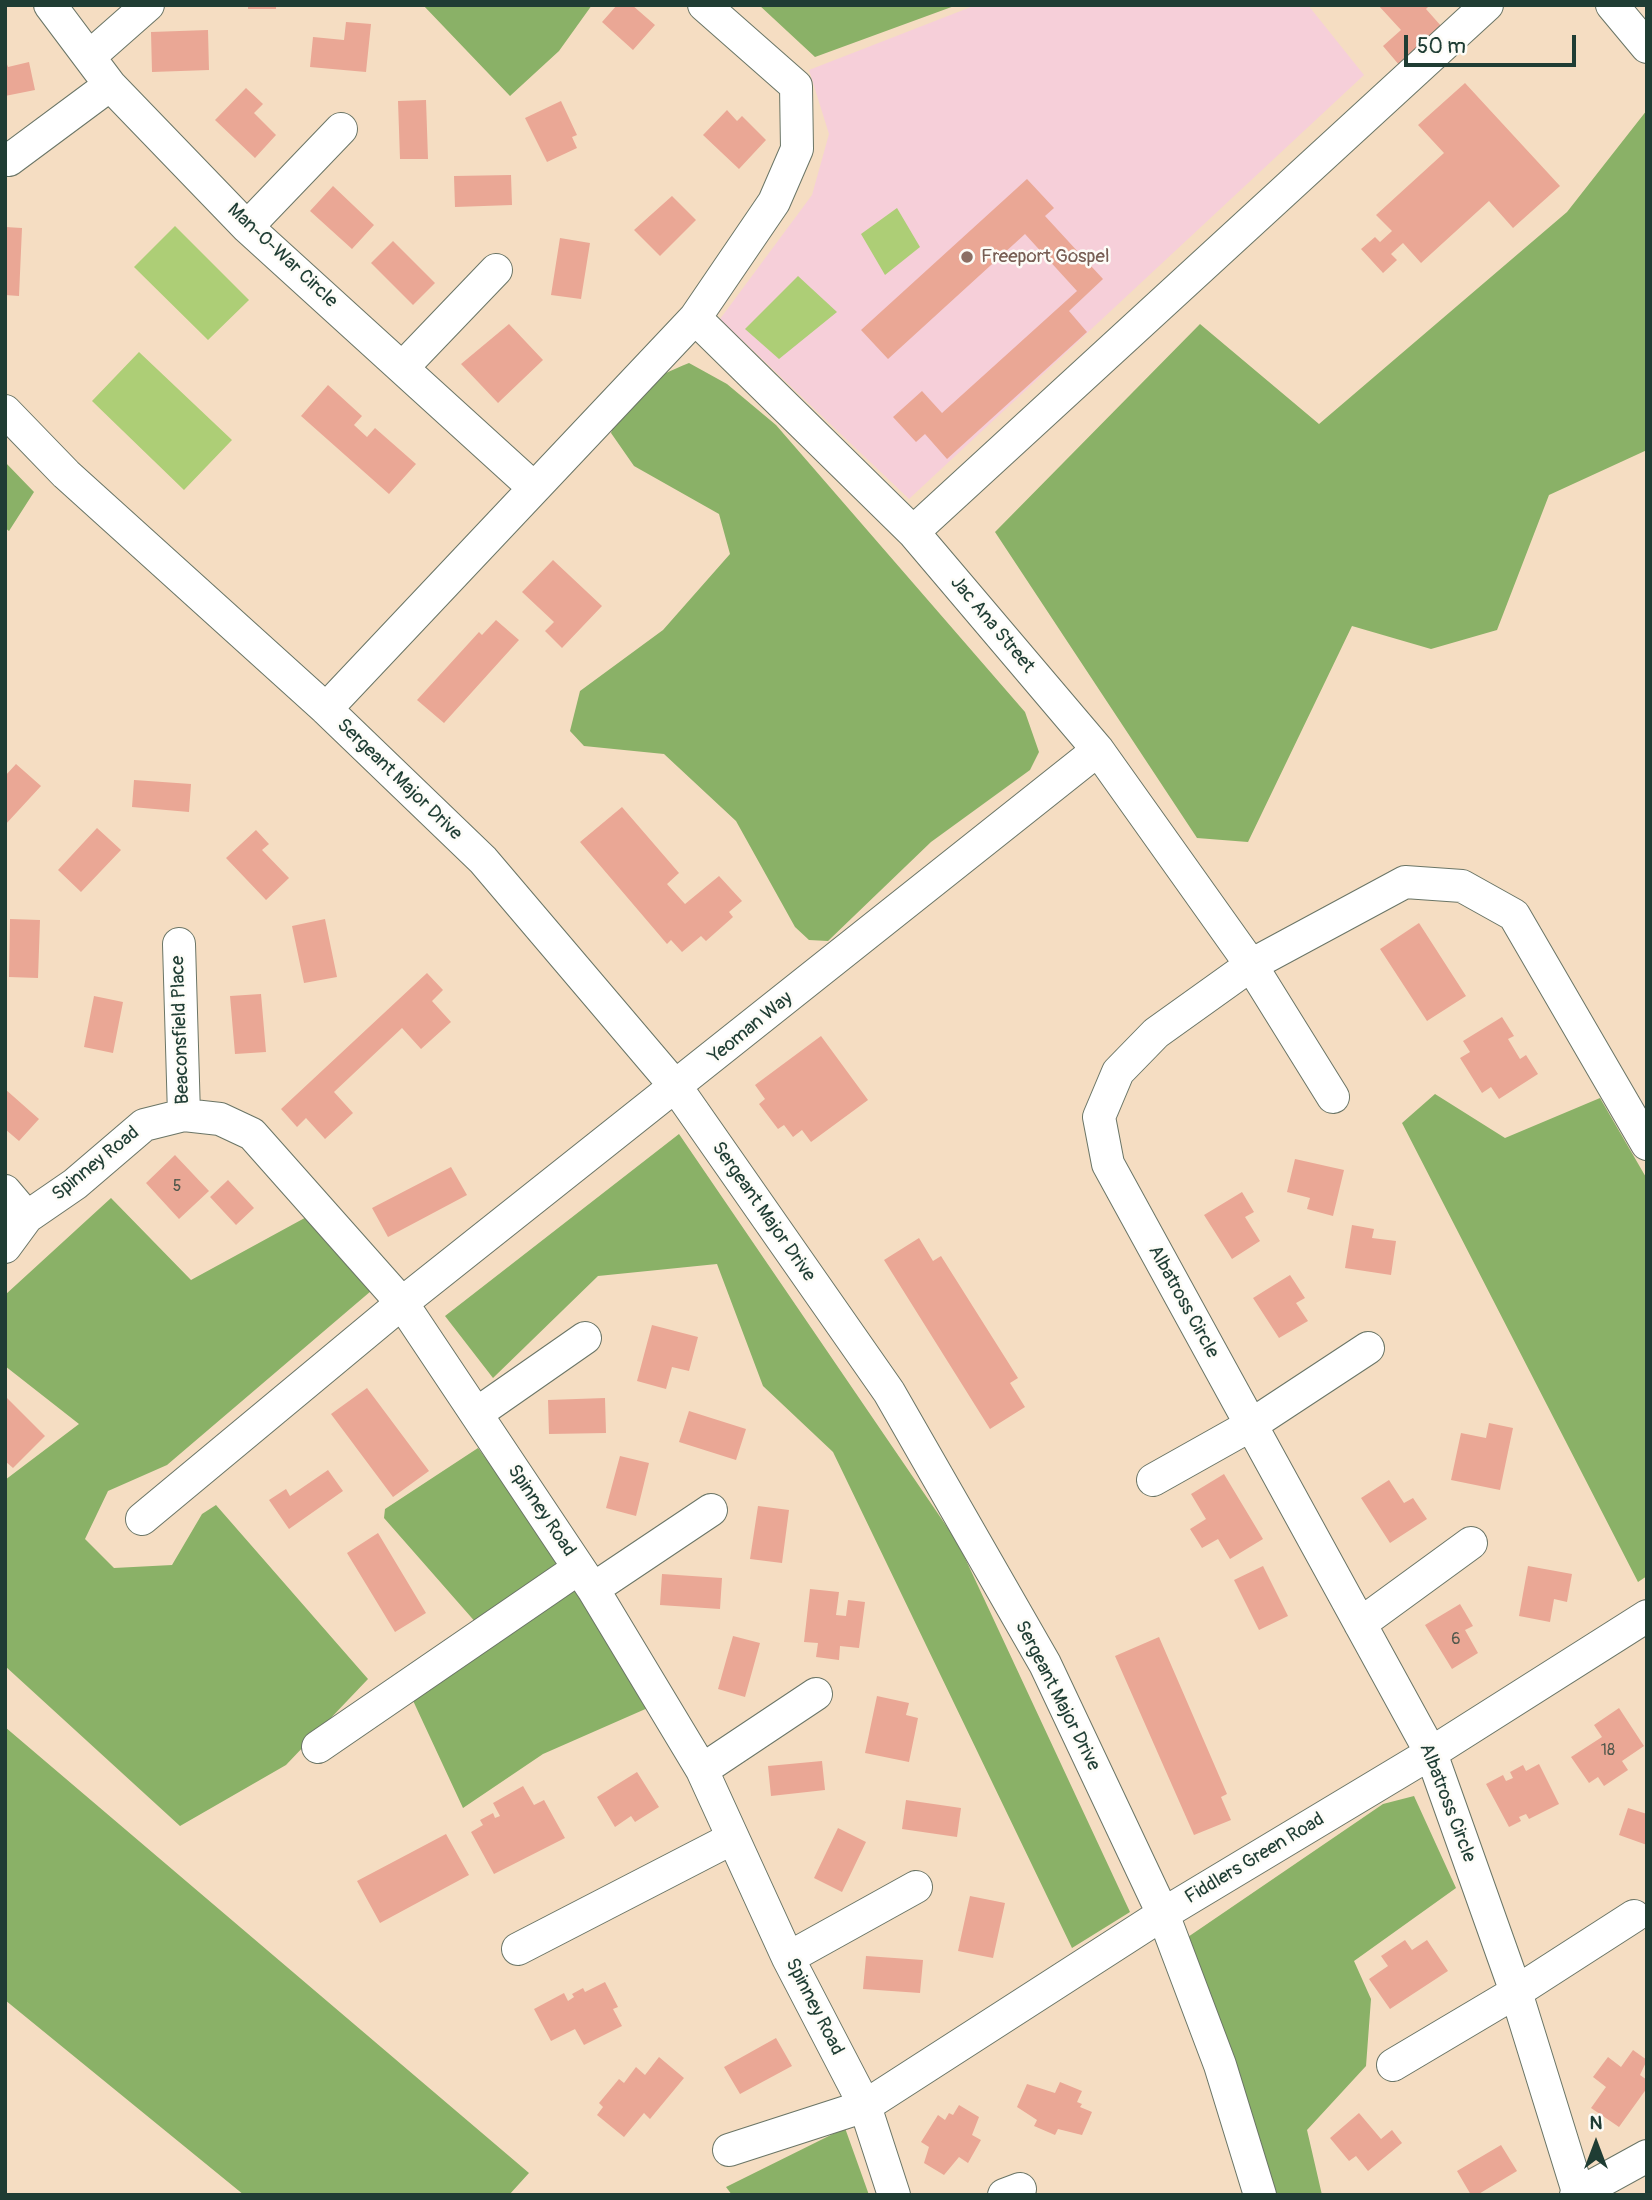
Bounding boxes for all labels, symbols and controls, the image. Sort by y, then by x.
scale bar [1407,21,1578,65]
text: 50 m [1417,33,1466,60]
street label: Man-O-War Circle [222,199,342,313]
place label: Freeport Gospel [981,246,1109,268]
marker: Freeport Gospel [959,249,975,265]
street label: Jac Ana Street [945,572,1039,678]
street label: Sergeant Major Drive [332,714,466,846]
street label: Beaconsfield Place [167,955,195,1105]
street label: Yeoman Way [705,987,797,1069]
street label: Spinney Road [48,1122,144,1206]
street label: Sergeant Major Drive [706,1138,820,1286]
house number: 5 [173,1177,181,1197]
street label: Albatross Circle [1143,1242,1223,1362]
street label: Spinney Road [502,1461,580,1561]
street label: Sergeant Major Drive [1009,1617,1105,1775]
house number: 6 [1451,1630,1461,1650]
street label: Albatross Circle [1414,1740,1480,1866]
house number: 18 [1601,1741,1615,1761]
street label: Fiddlers Green Road [1181,1808,1329,1910]
street label: Spinney Road [780,1955,848,2059]
north arrow [1561,2109,1631,2179]
text: N [1590,2111,1602,2135]

